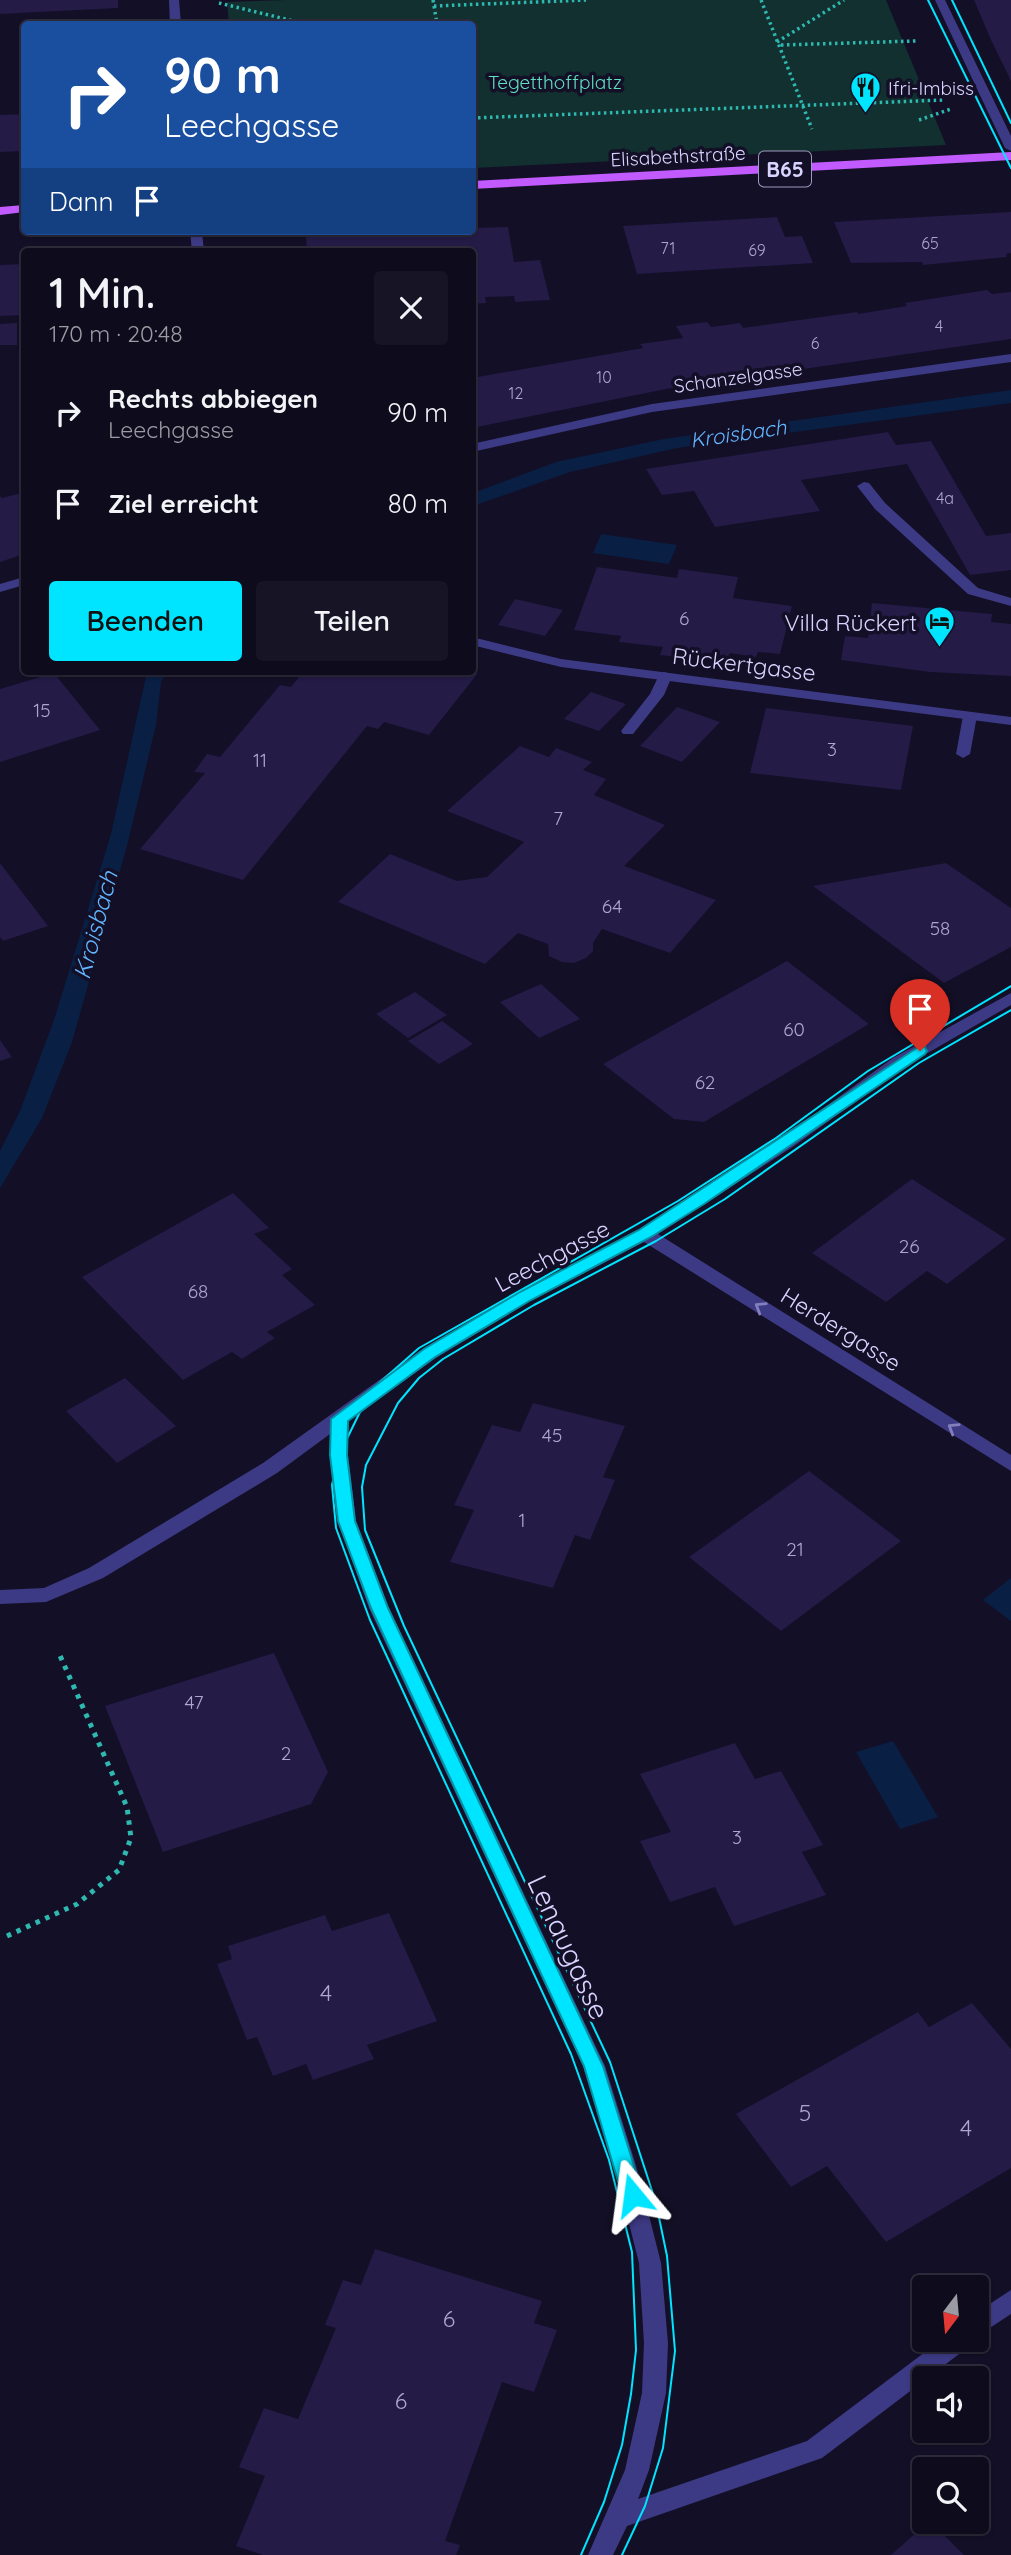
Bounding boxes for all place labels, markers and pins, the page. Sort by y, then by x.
restaurant icon: Ifri-Imbiss [848,71,882,115]
place label: Ifri-Imbiss [888,76,974,100]
hotel icon: Villa Rückert [923,605,957,649]
place label: Villa Rückert [784,608,917,637]
pin [890,979,950,1051]

